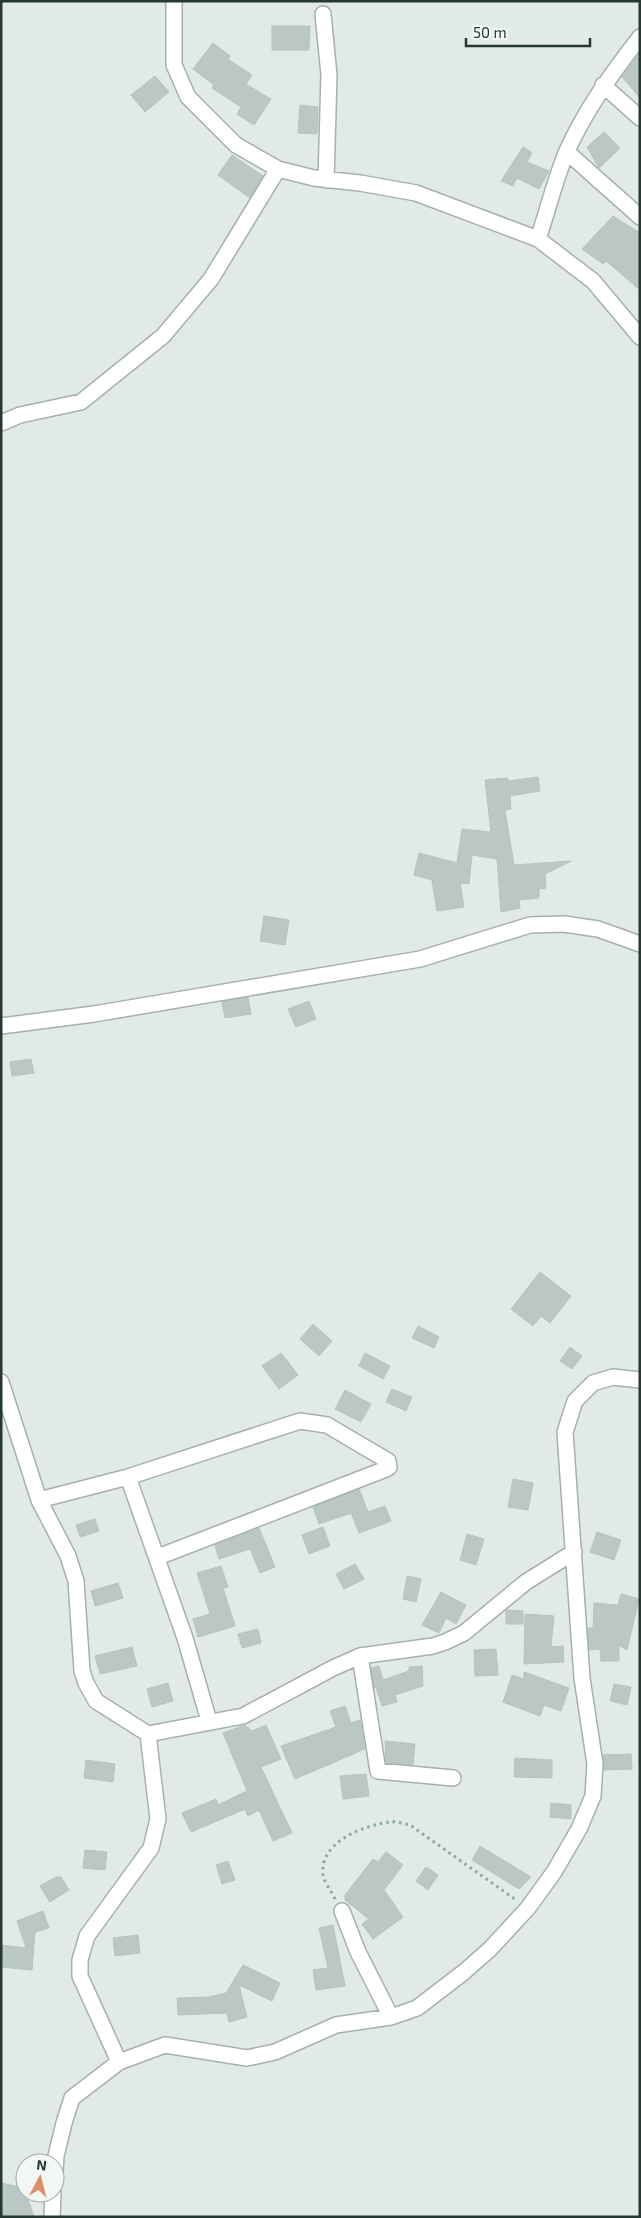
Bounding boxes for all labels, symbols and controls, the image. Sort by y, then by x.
scale bar [466,15,590,47]
text: 50 m [473,23,507,41]
north arrow [15,2153,65,2203]
text: N [36,2156,48,2174]

